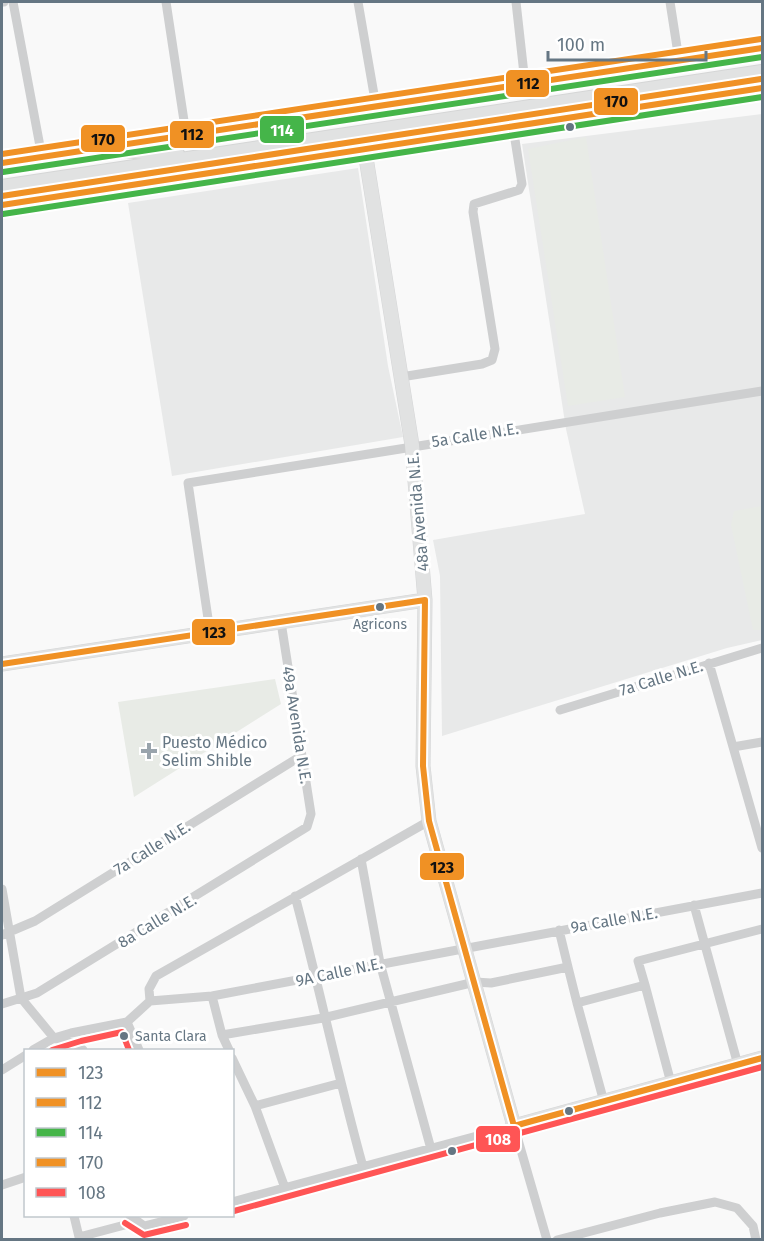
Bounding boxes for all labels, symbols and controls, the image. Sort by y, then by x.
scale bar [548,24,706,62]
text: 100 m [557,34,605,56]
line badge: 112 [505,69,550,98]
text: 112 [517,74,539,93]
line badge: 170 [593,87,639,116]
text: 170 [604,92,628,111]
line badge: 114 [259,115,305,144]
line badge: 112 [169,120,215,149]
text: 114 [270,121,294,140]
unlabelled marker [564,121,576,133]
line badge: 170 [80,124,126,153]
text: 112 [181,125,203,144]
text: 170 [91,130,115,149]
street label: 5a Calle N.E. [430,419,520,451]
street label: 48a Avenida N.E. [403,451,433,572]
marker: Agricons [374,601,386,613]
place label: Agricons [353,616,407,633]
line badge: 123 [191,618,236,646]
text: 123 [202,623,226,642]
street label: 7a Calle N.E. [617,656,705,700]
street label: 49a Avenida N.E. [278,665,316,785]
place label: Puesto Médico Selim Shible [162,733,267,770]
marker: Puesto Médico Selim Shible [140,742,158,760]
street label: 7a Calle N.E. [110,817,194,879]
line badge: 123 [419,852,465,881]
text: 123 [430,858,454,877]
street label: 8a Calle N.E. [114,890,200,952]
street label: 9a Calle N.E. [569,903,659,937]
street label: 9A Calle N.E. [294,953,384,990]
place label: Santa Clara [135,1028,207,1045]
marker: Santa Clara [118,1030,130,1042]
legend [24,1049,234,1217]
text: 123 [78,1062,104,1084]
text: 112 [78,1092,102,1114]
unlabelled marker [563,1105,575,1117]
text: 114 [78,1122,103,1144]
line badge: 108 [475,1125,521,1153]
text: 108 [485,1130,511,1149]
unlabelled marker [446,1145,458,1157]
text: 170 [78,1152,104,1174]
text: 108 [78,1182,106,1204]

